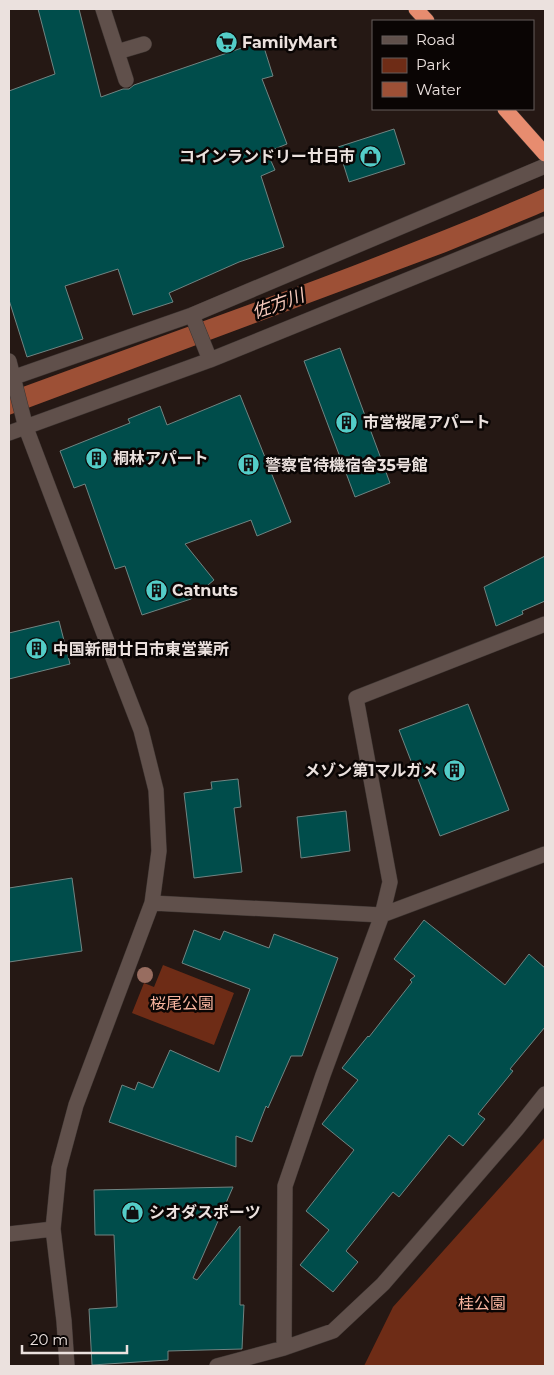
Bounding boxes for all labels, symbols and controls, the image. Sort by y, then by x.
legend [372,20,534,110]
supermarket icon: FamilyMart [214,30,238,54]
text: Road [416,30,455,49]
place label: FamilyMart [242,33,337,52]
text: Park [416,55,450,74]
text: Water [416,80,462,99]
shop icon: コインランドリー廿日市 [359,144,383,168]
place label: コインランドリー廿日市 [179,147,355,166]
water label: 佐方川 [249,284,309,324]
building icon: 市営桜尾アパート [335,410,359,434]
place label: 市営桜尾アパート [363,413,491,432]
building icon: 桐林アパート [85,446,109,470]
place label: 桐林アパート [113,449,209,468]
building icon: 警察官待機宿舎35号館 [237,453,261,477]
place label: 警察官待機宿舎35号館 [265,456,428,475]
building icon: Catnuts [144,578,168,602]
place label: Catnuts [172,581,238,600]
building icon: 中国新聞廿日市東営業所 [25,637,49,661]
place label: 中国新聞廿日市東営業所 [53,640,229,659]
building icon: メゾン第1マルガメ [442,758,466,782]
place label: メゾン第1マルガメ [304,761,438,780]
park label: 桜尾公園 [150,994,214,1013]
shop icon: シオダスポーツ [121,1200,145,1224]
place label: シオダスポーツ [149,1203,261,1222]
park label: 桂公園 [458,1294,506,1313]
scale bar [22,1322,128,1354]
text: 20 m [30,1330,68,1349]

